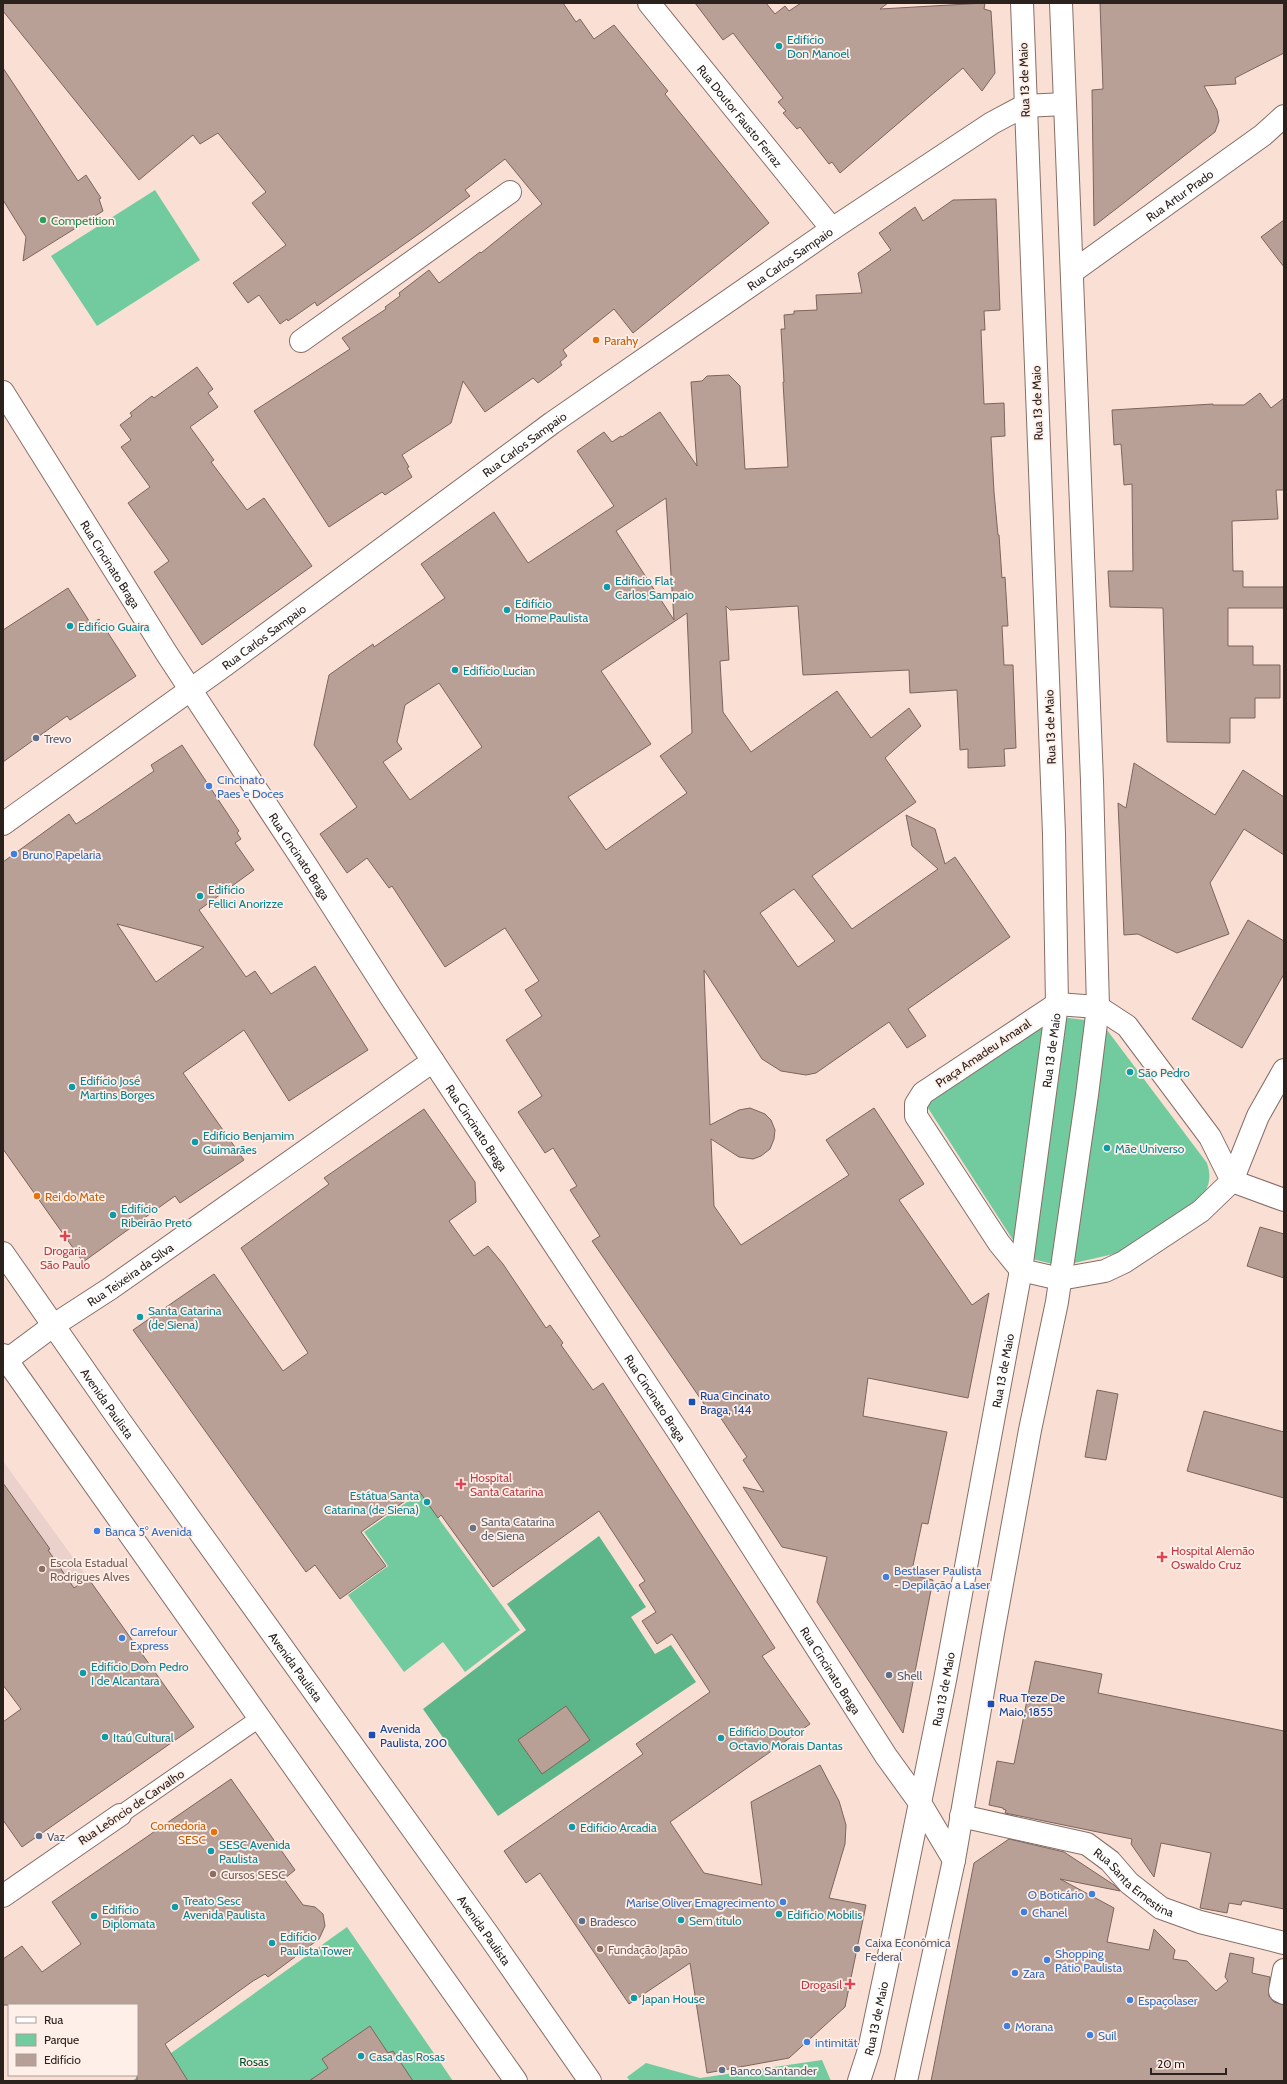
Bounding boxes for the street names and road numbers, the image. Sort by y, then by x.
street label: Rua 13 de Maio [1015,42,1033,118]
street label: Rua Doutor Fausto Ferraz [694,61,786,170]
street label: Rua Artur Prado [1143,166,1216,224]
street label: Rua Carlos Sampaio [744,223,836,293]
street label: Rua 13 de Maio [1028,365,1046,441]
street label: Rua Carlos Sampaio [479,408,569,480]
street label: Rua Cincinato Braga [78,517,144,611]
street label: Rua Carlos Sampaio [219,600,309,672]
street label: Rua 13 de Maio [1041,689,1059,765]
street label: Rua Cincinato Braga [266,810,334,903]
street label: Rua 13 de Maio [1038,1012,1063,1089]
street label: Praça Amadeu Amaral [933,1015,1034,1090]
street label: Rua Cincinato Braga [443,1081,511,1174]
street label: Rua Teixeira da Silva [84,1239,176,1309]
street label: Rua 13 de Maio [988,1332,1017,1409]
street label: Rua Cincinato Braga [622,1351,690,1444]
street label: Avenida Paulista [78,1365,138,1441]
street label: Rua Cincinato Braga [797,1624,865,1717]
street label: Avenida Paulista [266,1629,326,1705]
street label: Rua 13 de Maio [928,1650,958,1727]
street label: Rua Leôncio de Carvalho [75,1766,187,1848]
street label: Rua Santa Ernestina [1091,1844,1176,1920]
street label: Avenida Paulista [455,1892,515,1968]
street label: Rua 13 de Maio [860,1980,891,2057]

